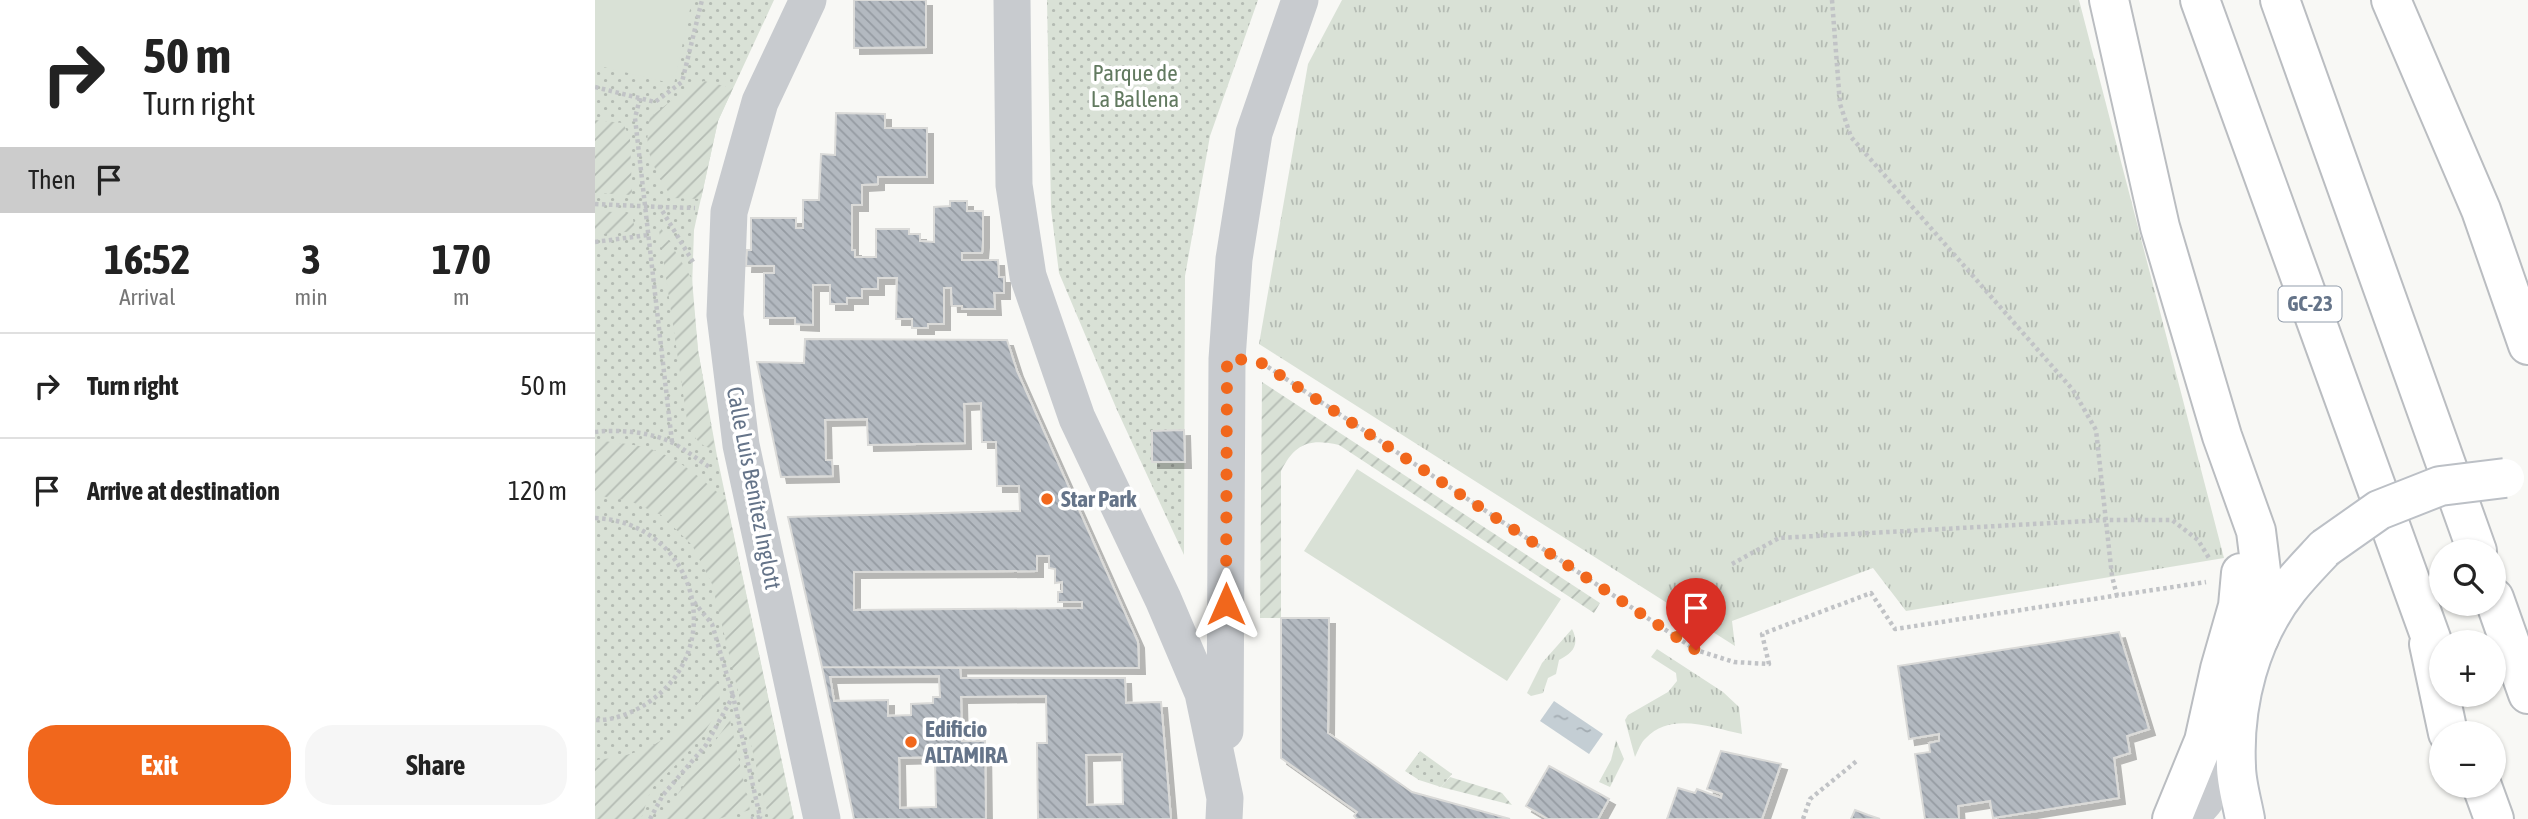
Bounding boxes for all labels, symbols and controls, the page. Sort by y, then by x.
text: 50 m [143,27,231,83]
icon: right [28,28,119,119]
park label: Parque de La Ballena [1091,60,1179,112]
text: Turn right [143,85,256,122]
icon: arrive [90,161,128,199]
text: Then [28,165,76,195]
text: 16:52 [104,235,191,283]
text: 3 [301,235,321,283]
text: 170 [432,235,491,283]
text: Arrival [119,284,175,310]
text: min [295,284,328,310]
text: m [453,284,470,310]
road number: GC-23 [2279,286,2341,322]
icon: right [28,367,66,405]
text: Turn right [87,371,178,401]
text: 50 m [520,371,567,401]
street label: Calle Luis Benítez Inglott [722,384,786,592]
icon: arrive [28,472,66,510]
text: Arrive at destination [87,476,280,506]
text: 120 m [508,476,567,506]
place label: Star Park [1061,486,1137,512]
marker: Star Park [1039,491,1055,507]
map controls [2429,539,2506,798]
button: search [2429,539,2506,616]
position arrow [1189,567,1263,641]
pin [1666,578,1726,650]
icon: arrive [1677,589,1715,627]
button: + [2429,630,2506,707]
place label: Edificio ALTAMIRA [924,716,1008,768]
button: − [2429,721,2506,798]
button: Exit [28,725,291,805]
button: Share [305,725,567,805]
marker: Edificio ALTAMIRA [903,734,919,750]

